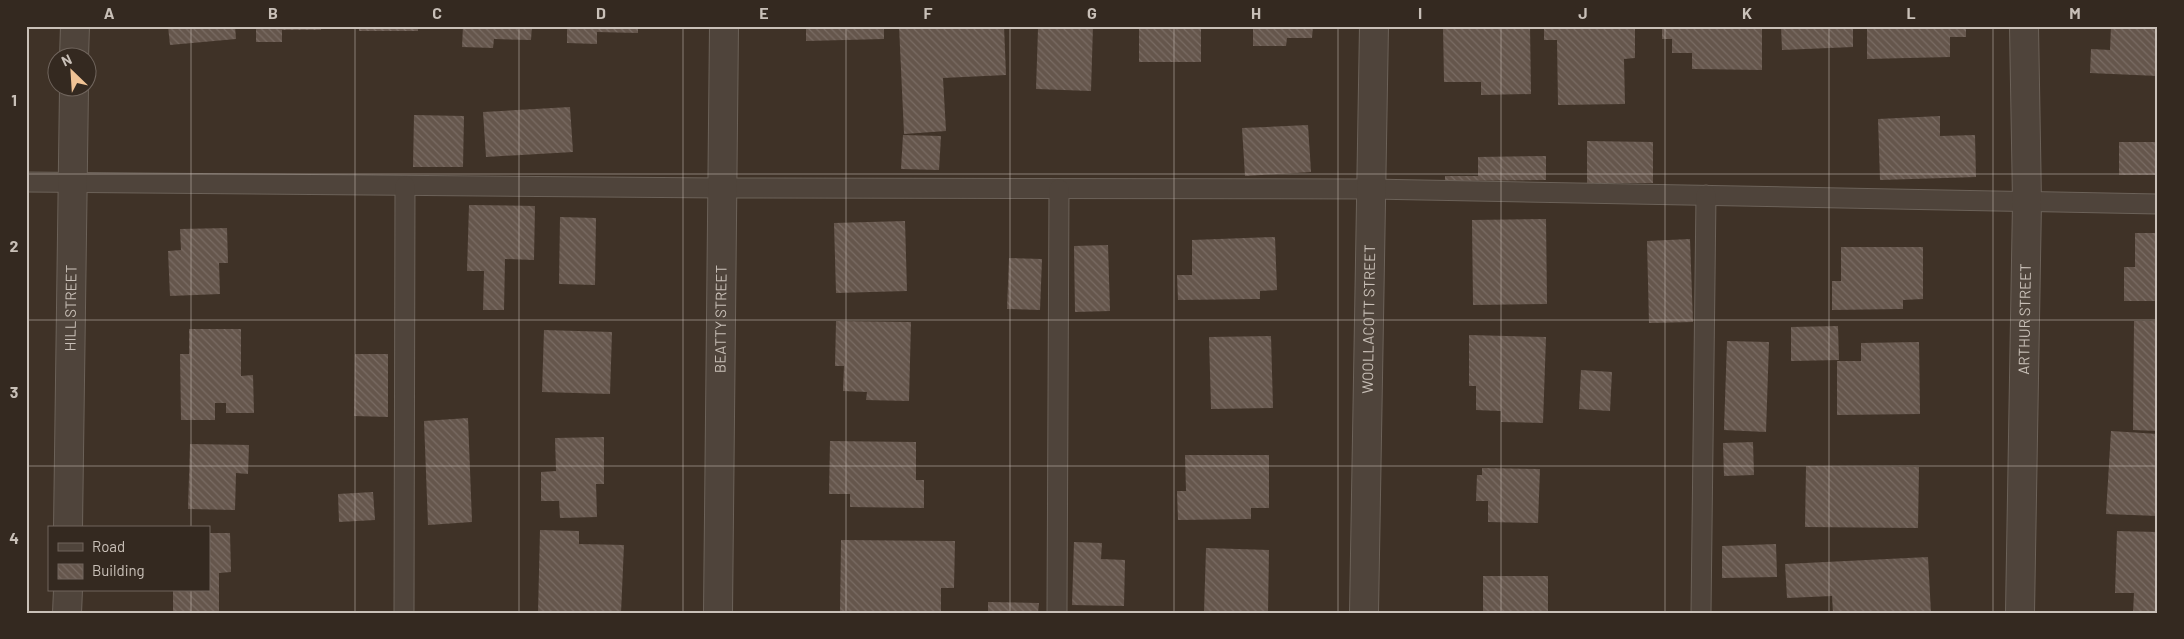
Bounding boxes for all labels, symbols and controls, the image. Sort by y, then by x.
text: A [104,3,115,22]
text: B [268,3,278,22]
text: C [432,3,442,22]
text: D [596,3,606,22]
text: E [759,3,769,22]
text: F [924,3,933,22]
text: G [1087,3,1097,22]
text: H [1251,3,1261,22]
text: I [1418,3,1422,22]
text: J [1578,3,1588,22]
text: K [1742,3,1752,22]
text: L [1906,3,1916,22]
text: M [2069,3,2081,22]
north arrow [48,48,98,98]
text: N [58,50,74,69]
text: 1 [11,90,17,109]
text: 2 [10,236,19,255]
street label: WOOLLACOTT STREET [1358,244,1378,394]
street label: ARTHUR STREET [2014,263,2034,375]
street label: HILL STREET [60,265,80,351]
street label: BEATTY STREET [710,265,730,373]
text: 3 [10,382,18,401]
legend [48,526,210,592]
text: 4 [9,528,19,547]
text: Road [92,537,125,555]
text: Building [92,561,145,579]

